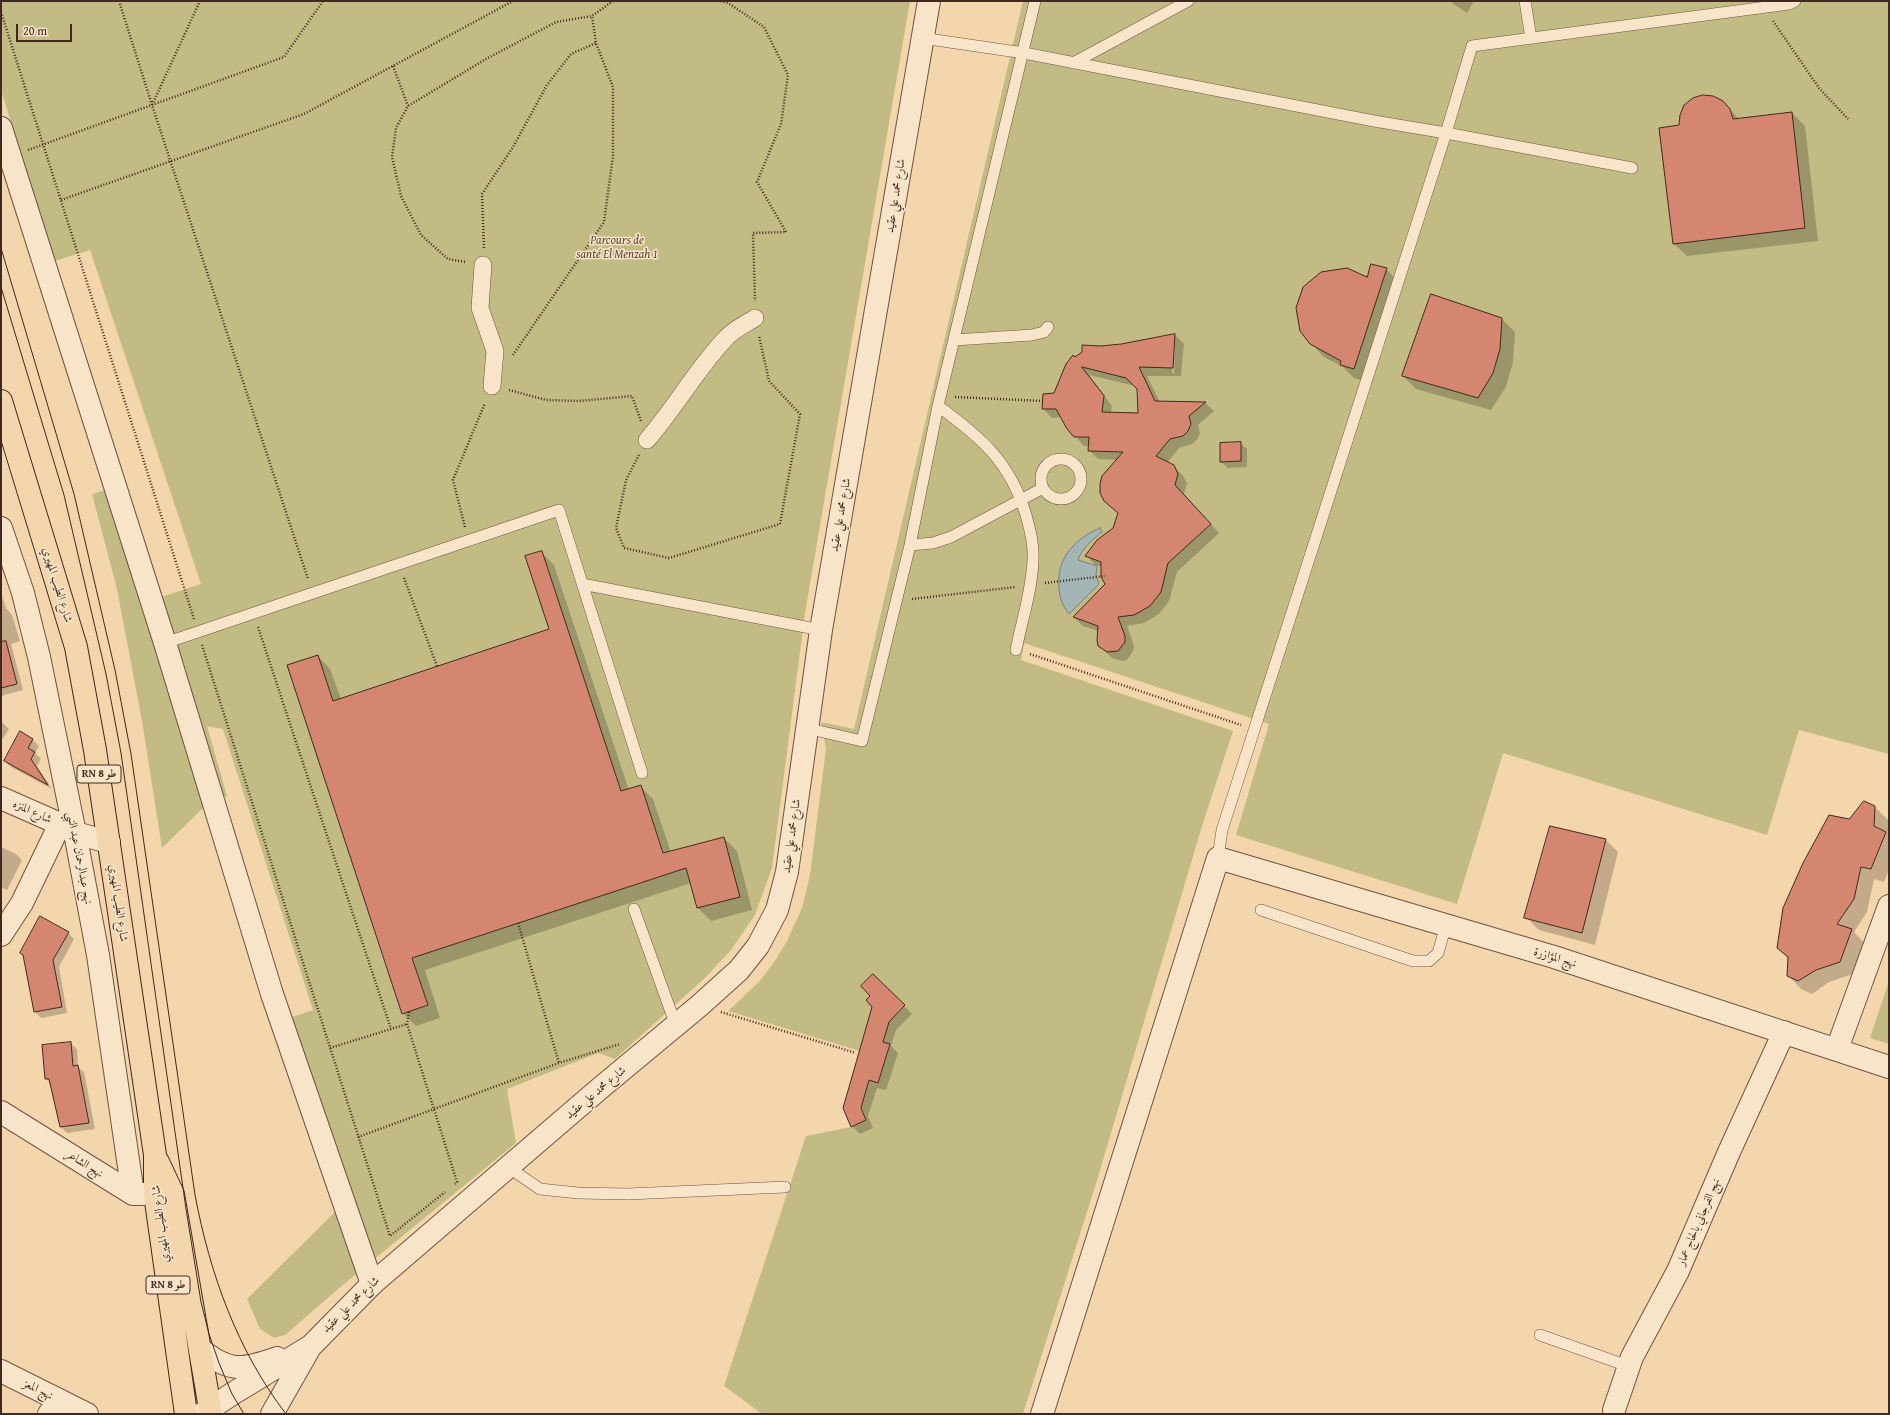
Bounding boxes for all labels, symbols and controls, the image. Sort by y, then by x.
scale bar [18,16,74,42]
text: 20 m [23,22,47,39]
street label: شارع محمد علي عقيد [883,158,909,234]
park label: Parcours de santé El Menzah 1 [576,234,658,262]
street label: شارع محمد علي عقيد [827,477,855,553]
street label: شارع الطيب المهيري [39,545,75,625]
road number: RN 8 طو [77,765,121,783]
street label: شارع المنزه [10,797,54,827]
street label: شارع محمد علي عقيد [780,798,804,874]
street label: نهج عبدالرحمان عبد النبي [63,810,95,906]
street label: شارع الطيب المهيري [105,863,131,943]
street label: نهج المؤازرة [1532,945,1578,971]
street label: شارع محمد علي عقيد [563,1063,629,1123]
street label: نهج الشاعر [62,1147,106,1181]
street label: نهج الفرجاني بالحاج عمار [1674,1176,1724,1268]
street label: شارع الطيب المهيري [149,1184,173,1264]
street label: شارع محمد علي عقيد [319,1274,383,1336]
road number: RN 8 طو [146,1276,190,1294]
street label: نهج المعز [20,1376,56,1404]

